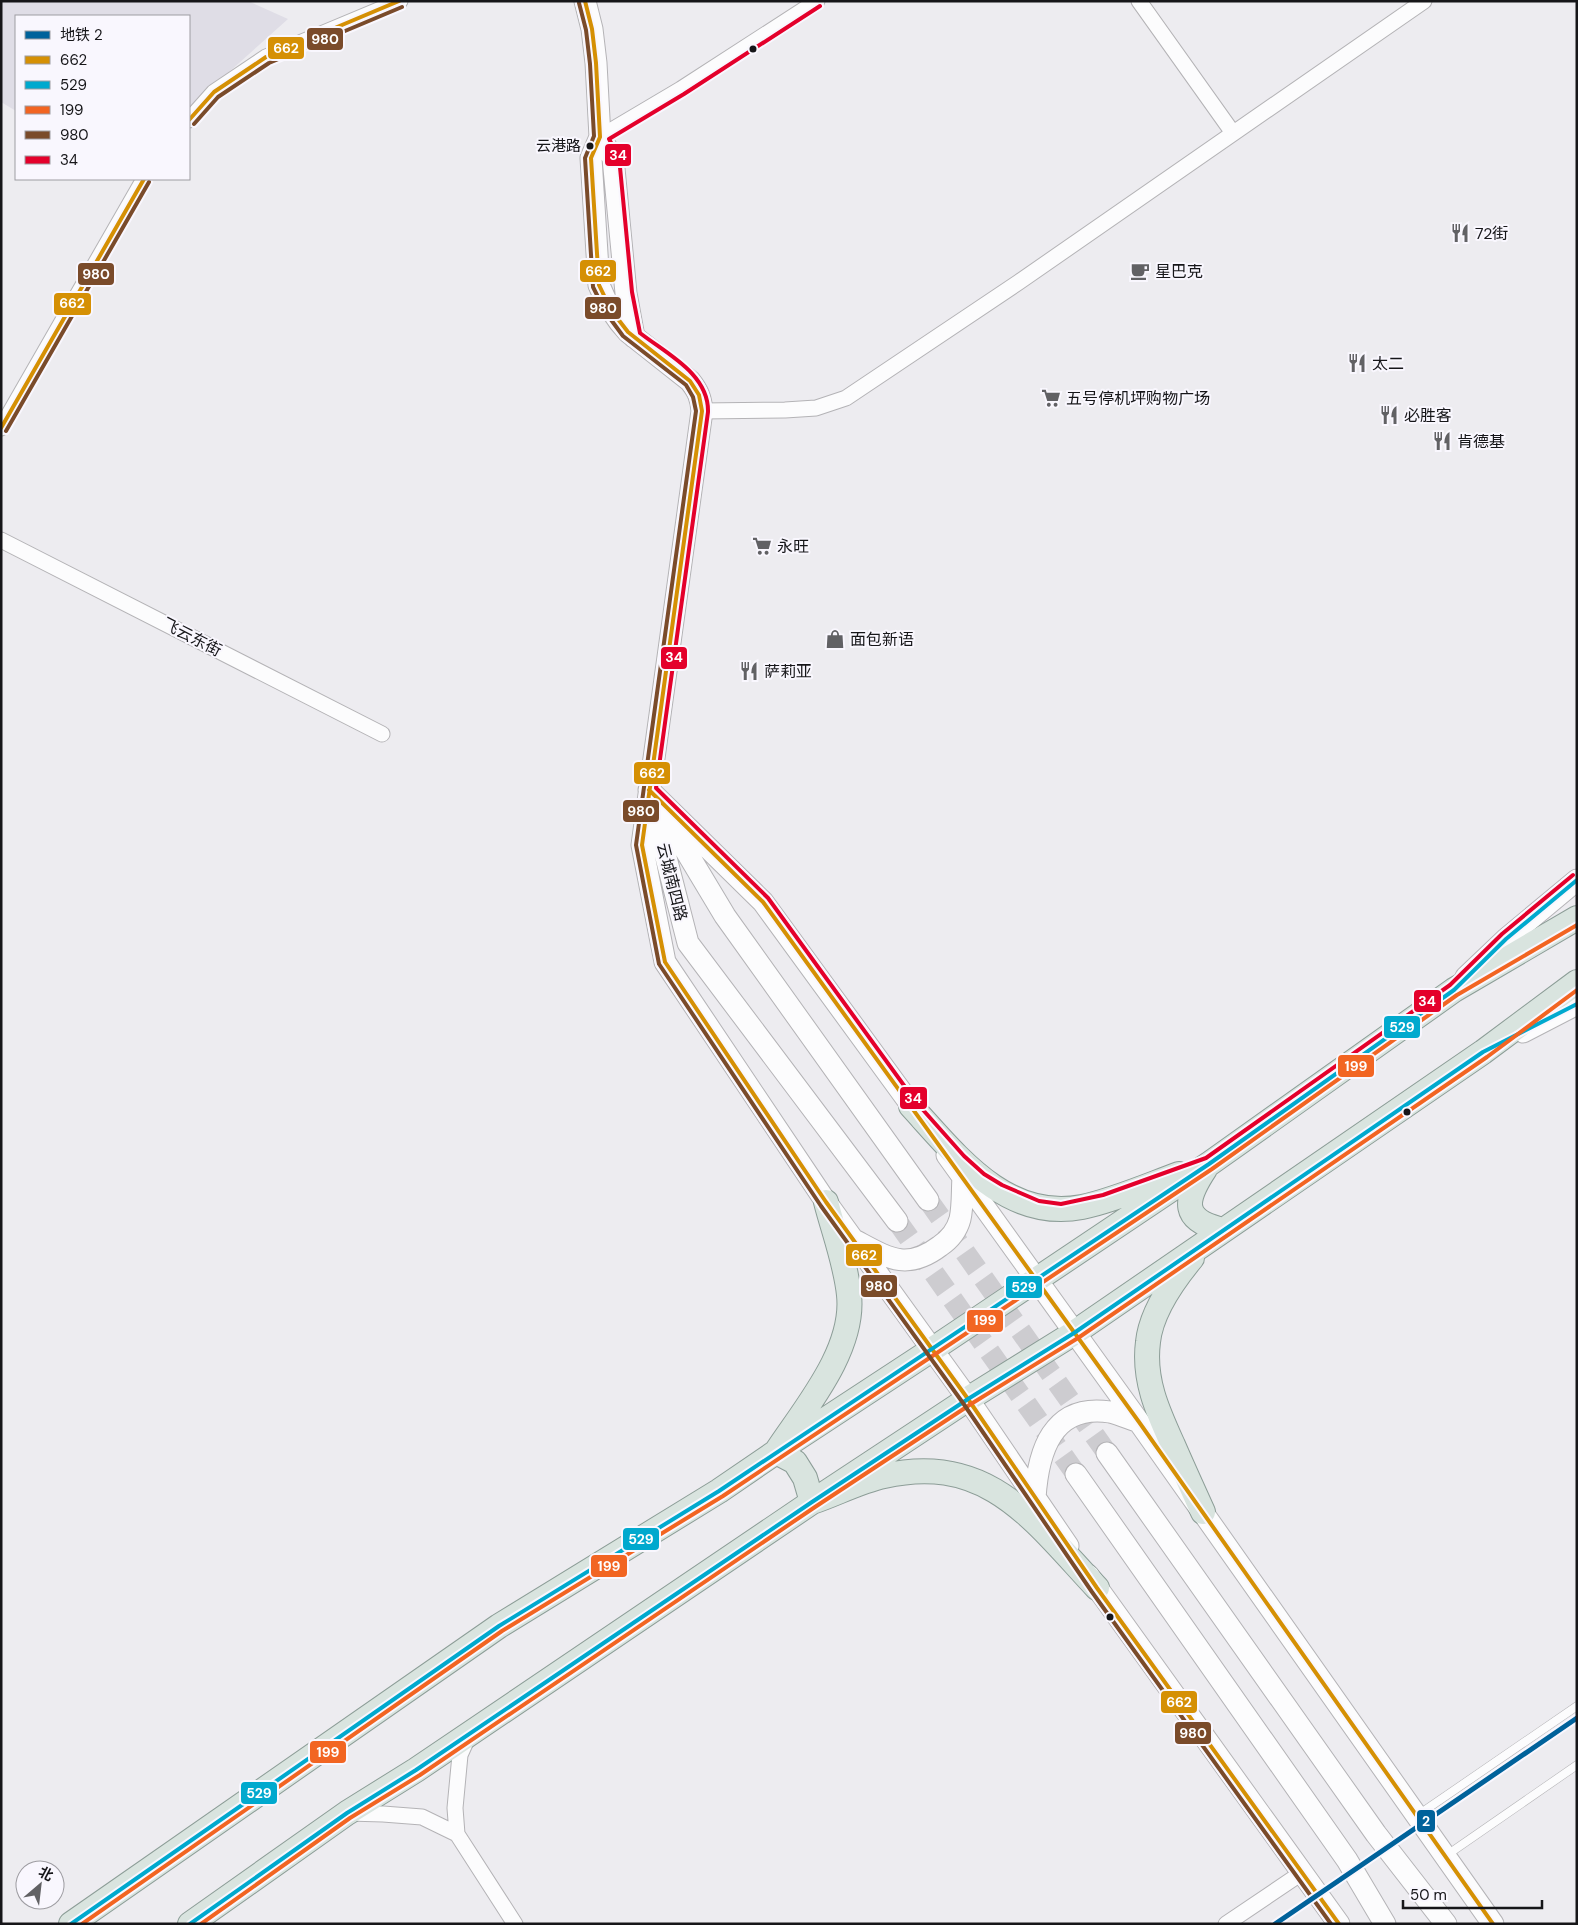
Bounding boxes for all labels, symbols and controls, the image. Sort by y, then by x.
legend [15,15,190,180]
text: 地铁 2 [60,25,103,45]
line badge: 980 [306,27,344,51]
text: 980 [311,30,339,48]
line badge: 662 [267,36,305,60]
text: 662 [273,39,299,57]
unlabelled marker [748,44,758,54]
text: 662 [60,50,87,70]
text: 529 [60,75,87,95]
text: 199 [60,100,84,120]
text: 980 [60,125,89,145]
place label: 云港路 [536,136,581,156]
marker: 云港路 [585,141,595,151]
line badge: 34 [604,143,632,167]
text: 34 [609,146,627,164]
text: 34 [60,150,78,170]
restaurant icon: 72街 [1449,222,1471,244]
place label: 72街 [1475,223,1508,244]
line badge: 662 [579,259,617,283]
cafe icon: 星巴克 [1129,260,1151,282]
place label: 星巴克 [1155,261,1203,282]
line badge: 980 [77,262,115,286]
text: 662 [585,262,611,280]
text: 980 [82,265,110,283]
line badge: 662 [53,292,92,316]
text: 662 [59,294,85,312]
line badge: 980 [584,296,622,320]
text: 980 [589,299,617,317]
restaurant icon: 太二 [1346,352,1368,374]
place label: 太二 [1372,353,1404,374]
supermarket icon: 五号停机坪购物广场 [1040,387,1062,409]
place label: 五号停机坪购物广场 [1066,388,1210,409]
restaurant icon: 必胜客 [1378,404,1400,426]
place label: 必胜客 [1404,405,1452,426]
restaurant icon: 肯德基 [1431,430,1453,452]
place label: 肯德基 [1457,431,1505,452]
supermarket icon: 永旺 [751,535,773,557]
place label: 永旺 [777,536,809,557]
street label: 飞云东街 [159,613,225,661]
shop icon: 面包新语 [824,628,846,650]
place label: 面包新语 [850,629,914,650]
line badge: 34 [660,646,688,670]
text: 34 [665,648,683,666]
restaurant icon: 萨莉亚 [738,660,760,682]
place label: 萨莉亚 [764,661,812,682]
line badge: 662 [633,761,671,785]
text: 662 [639,764,665,782]
line badge: 980 [622,799,660,823]
text: 980 [627,802,655,820]
street label: 云城南四路 [652,841,692,923]
line badge: 34 [1413,989,1442,1013]
text: 34 [1418,992,1436,1010]
line badge: 529 [1383,1015,1421,1039]
text: 529 [1389,1018,1415,1036]
line badge: 199 [1337,1054,1375,1078]
text: 199 [1345,1057,1368,1075]
line badge: 34 [899,1086,928,1110]
text: 34 [904,1089,922,1107]
unlabelled marker [1402,1107,1412,1117]
line badge: 662 [845,1243,883,1267]
text: 662 [851,1246,877,1264]
line badge: 980 [860,1274,898,1298]
line badge: 529 [1005,1275,1043,1299]
text: 980 [865,1277,893,1295]
text: 529 [1011,1278,1037,1296]
line badge: 199 [966,1309,1004,1333]
text: 199 [974,1311,997,1329]
line badge: 529 [622,1527,660,1551]
text: 529 [628,1530,654,1548]
line badge: 199 [590,1554,628,1578]
text: 199 [598,1557,621,1575]
unlabelled marker [1105,1612,1115,1622]
line badge: 662 [1160,1690,1198,1714]
text: 662 [1166,1693,1192,1711]
line badge: 980 [1174,1721,1212,1745]
text: 980 [1179,1724,1207,1742]
line badge: 199 [309,1740,347,1764]
text: 199 [317,1743,340,1761]
line badge: 529 [240,1781,278,1805]
text: 529 [246,1784,272,1802]
line badge: 2 [1416,1809,1436,1833]
text: 2 [1422,1812,1430,1830]
north arrow [15,1860,65,1910]
text: 北 [36,1862,57,1885]
scale bar [1403,1878,1542,1910]
text: 50 m [1410,1885,1447,1905]

